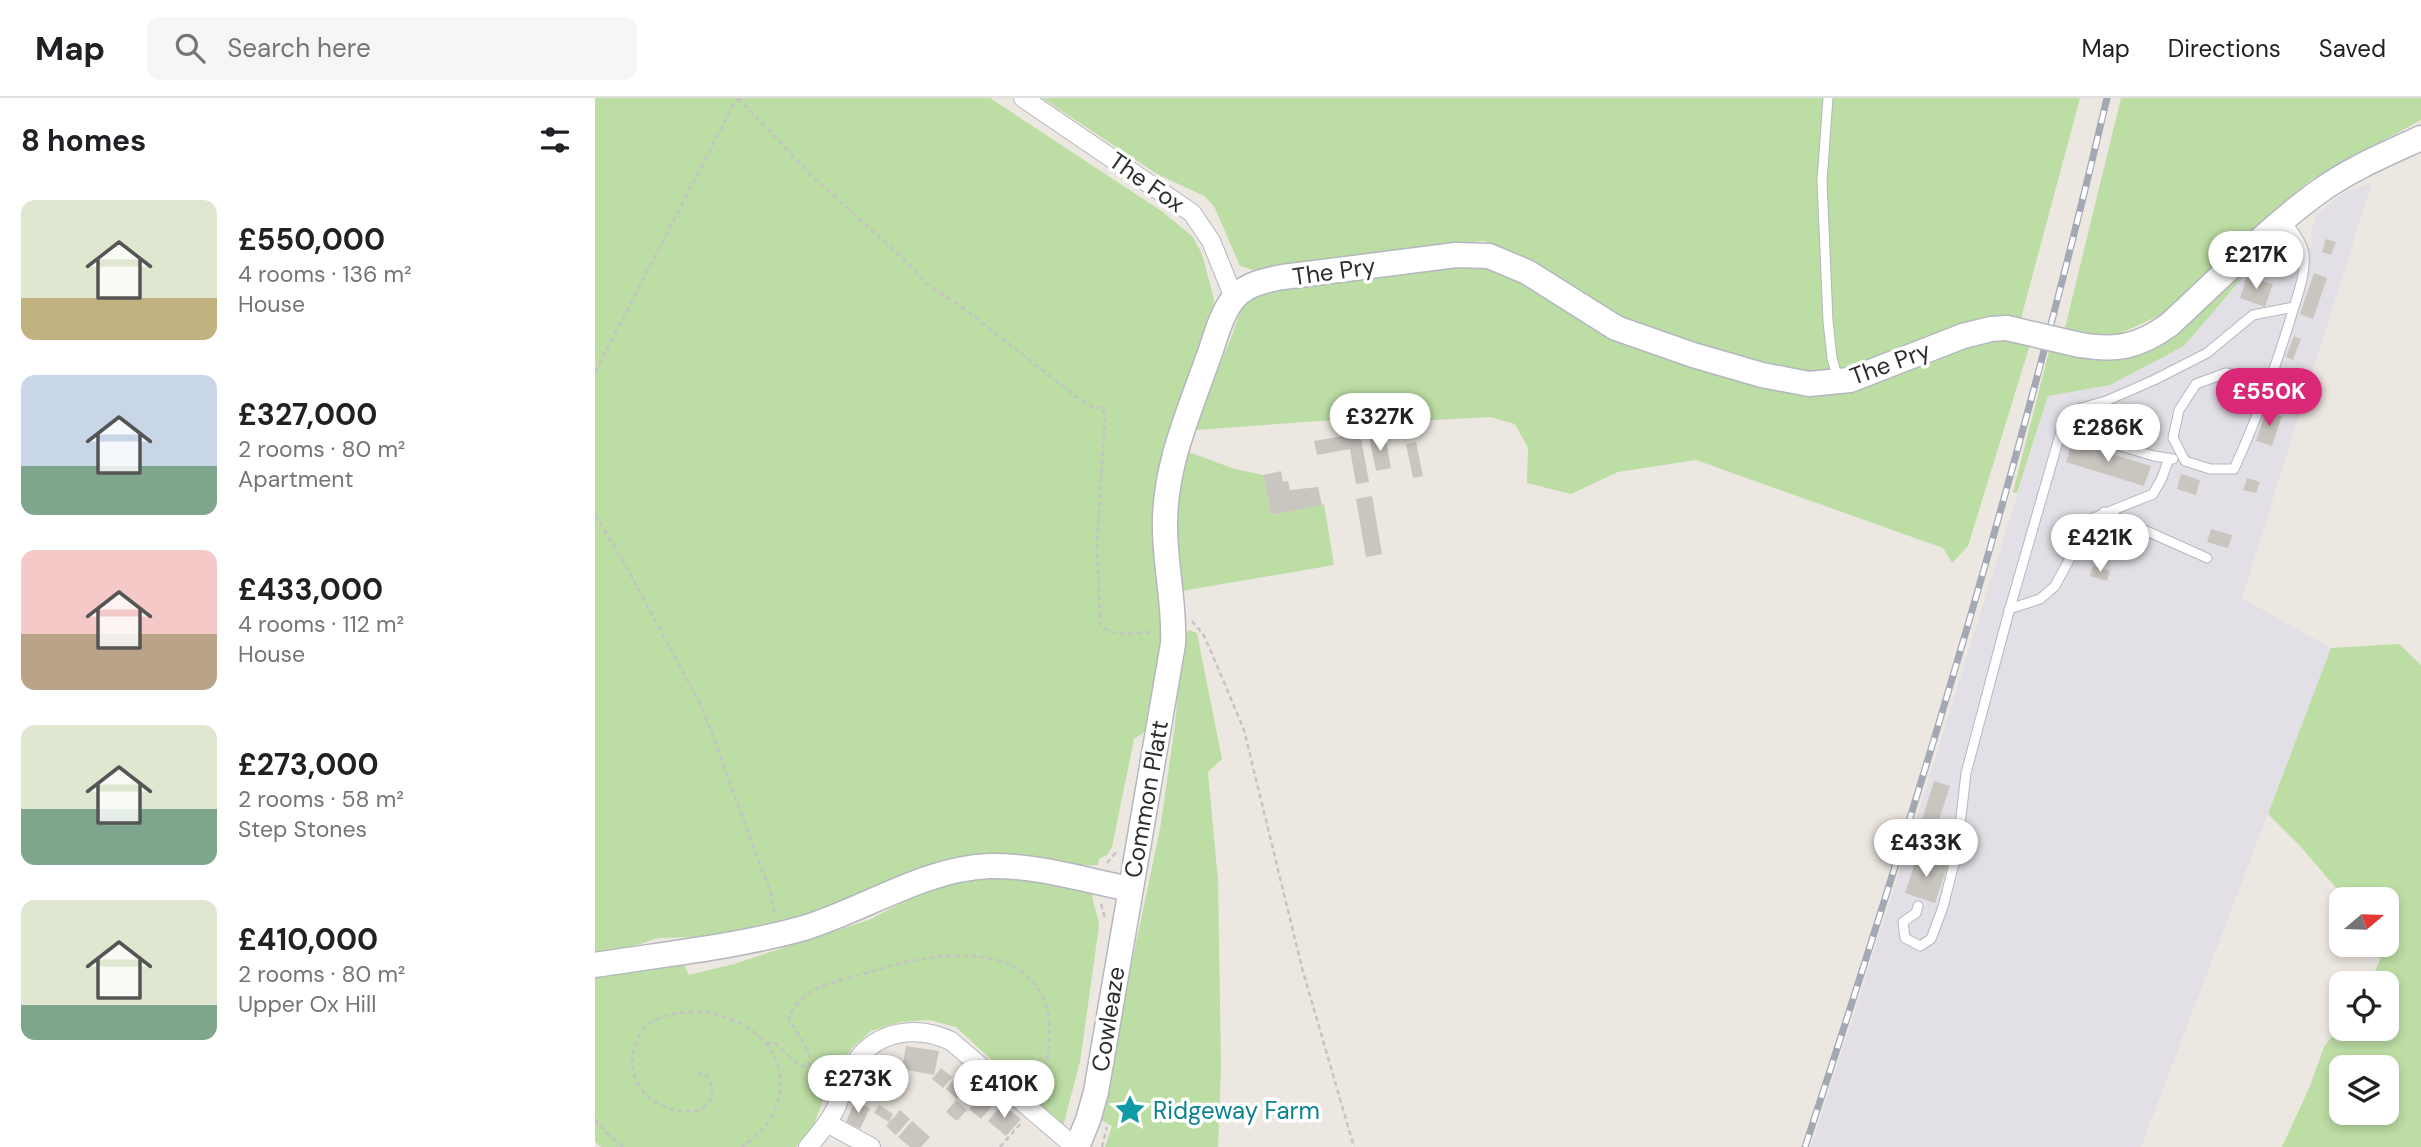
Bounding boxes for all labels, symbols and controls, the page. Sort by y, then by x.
search box [147,17,637,80]
text: Map [35,27,105,70]
icon: search [171,29,209,67]
text: Search here [227,31,371,65]
text: Map [2082,33,2130,64]
text: Directions [2168,33,2281,64]
text: Saved [2319,33,2386,64]
text: 8 homes [21,121,146,160]
icon: filters [536,121,574,159]
street label: The Fox [1103,145,1191,219]
text: £550,000 [238,220,385,259]
icon: home [77,228,161,312]
pin: £217K [2207,232,2305,291]
text: £217K [2224,239,2288,269]
street label: The Pry [1291,250,1377,292]
text: 4 rooms · 136 m² [238,259,412,289]
text: House [238,289,305,319]
street label: The Pry [1845,334,1935,392]
pin: £550K [2220,368,2318,428]
text: £550K [2232,376,2306,406]
pin: £327K [1331,394,1429,453]
text: £327,000 [238,395,377,434]
text: £327K [1346,401,1414,431]
icon: home [77,403,161,487]
pin: £286K [2059,404,2157,464]
text: £286K [2072,412,2144,442]
text: 2 rooms · 80 m² [238,434,405,464]
text: Apartment [238,464,353,494]
pin: £421K [2051,514,2149,574]
text: £421K [2067,522,2133,552]
text: £433,000 [238,570,383,609]
icon: home [77,578,161,662]
text: 4 rooms · 112 m² [238,609,404,639]
text: House [238,639,305,669]
street label: Common Platt [1117,718,1175,880]
text: £273,000 [238,745,379,784]
icon: home [77,753,161,837]
text: 2 rooms · 58 m² [238,784,404,814]
text: Step Stones [238,814,367,844]
pin: £433K [1877,820,1975,879]
text: £433K [1890,827,1962,857]
north arrow [2329,887,2399,957]
map controls [2329,887,2399,1125]
text: £410,000 [238,920,378,959]
icon: home [77,928,161,1012]
text: 2 rooms · 80 m² [238,959,405,989]
street label: Cowleaze [1084,964,1132,1074]
button: locate [2329,971,2399,1041]
text: Upper Ox Hill [238,989,376,1019]
button: layers [2329,1055,2399,1125]
pin: £273K [809,1056,907,1115]
pin: £410K [955,1060,1053,1120]
text: £273K [824,1063,892,1093]
text: £410K [970,1068,1038,1098]
place icon: Ridgeway Farm [1113,1093,1147,1127]
place label: Ridgeway Farm [1153,1095,1320,1126]

